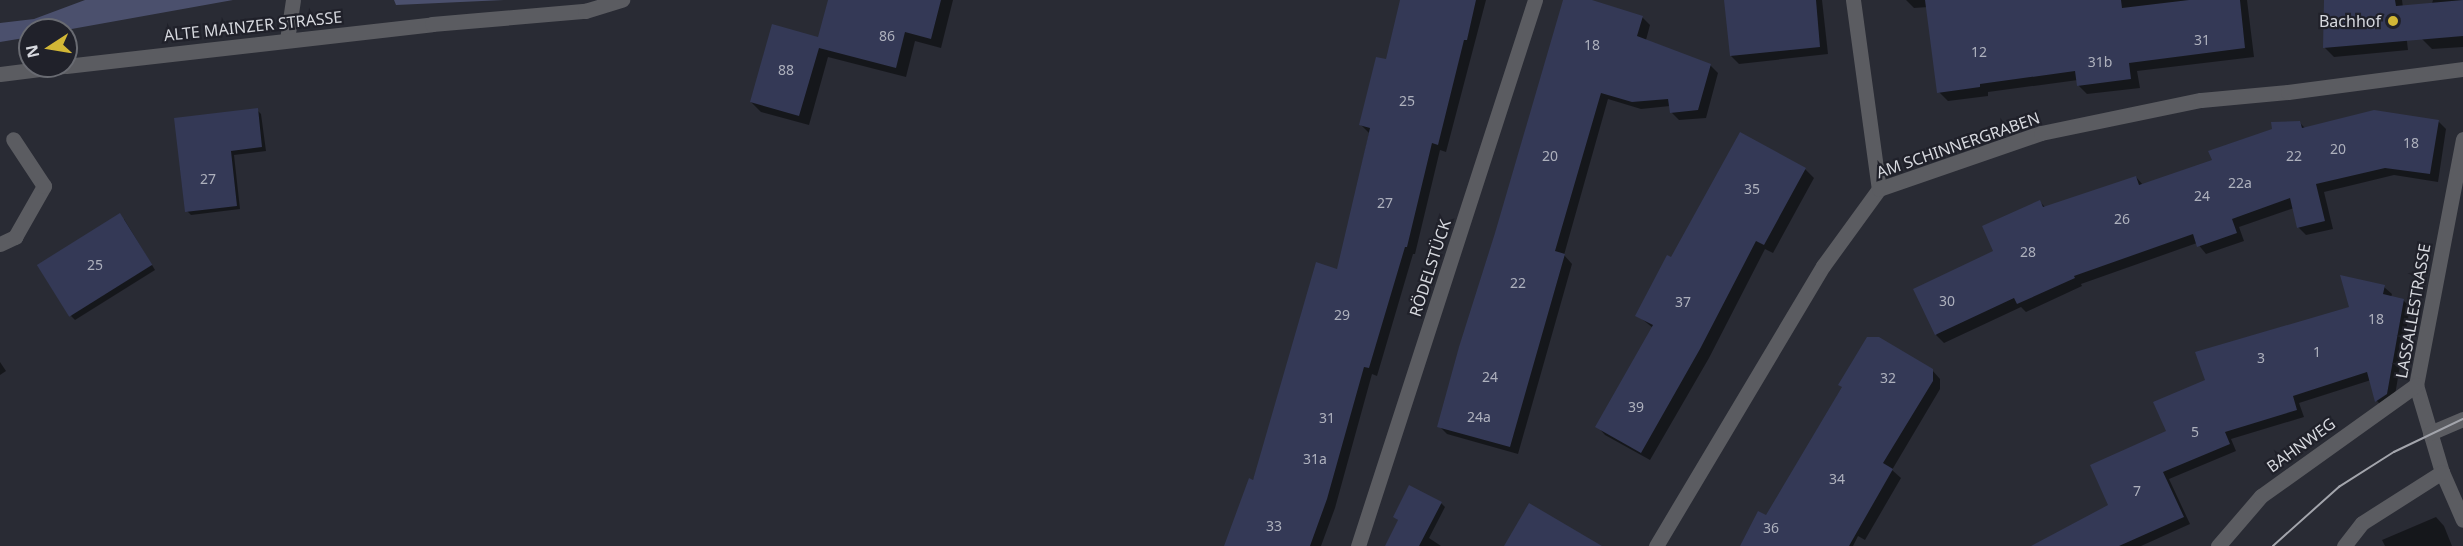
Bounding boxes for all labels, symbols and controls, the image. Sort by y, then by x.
street label: ALTE MAINZER STRASSE [163,7,343,45]
place label: Bachhof [2319,11,2381,31]
marker: Bachhof [2386,14,2400,28]
north arrow [18,18,78,78]
house number: 86 [879,28,895,44]
house number: 31 [2194,32,2210,48]
house number: 18 [1584,37,1600,53]
text: N [20,43,44,60]
house number: 12 [1971,44,1987,60]
house number: 31b [2088,54,2112,70]
house number: 88 [778,62,794,78]
house number: 25 [1399,93,1415,109]
street label: AM SCHINNERGRABEN [1874,108,2042,182]
house number: 18 [2403,135,2419,151]
house number: 20 [2330,141,2346,157]
house number: 20 [1542,148,1558,164]
house number: 22 [2286,148,2302,164]
house number: 27 [200,171,216,187]
house number: 22a [2228,175,2252,191]
house number: 35 [1744,181,1760,197]
house number: 24 [2194,188,2210,204]
house number: 27 [1377,195,1393,211]
house number: 26 [2114,211,2130,227]
street label: RÖDELSTÜCK [1405,217,1455,319]
street label: LASSALLESTRASSE [2392,242,2434,380]
house number: 28 [2020,244,2036,260]
house number: 25 [87,257,103,273]
house number: 22 [1510,275,1526,291]
house number: 30 [1939,293,1955,309]
house number: 37 [1675,294,1691,310]
house number: 29 [1334,307,1350,323]
house number: 18 [2368,311,2384,327]
house number: 1 [2313,344,2321,360]
house number: 3 [2257,350,2265,366]
house number: 24 [1482,369,1498,385]
house number: 32 [1880,370,1896,386]
house number: 39 [1628,399,1644,415]
house number: 24a [1467,409,1491,425]
house number: 31 [1319,410,1335,426]
street label: BAHNWEG [2263,414,2339,476]
house number: 5 [2191,424,2199,440]
house number: 31a [1303,451,1327,467]
house number: 34 [1829,471,1845,487]
house number: 7 [2133,483,2141,499]
house number: 33 [1266,518,1282,534]
house number: 36 [1763,520,1779,536]

